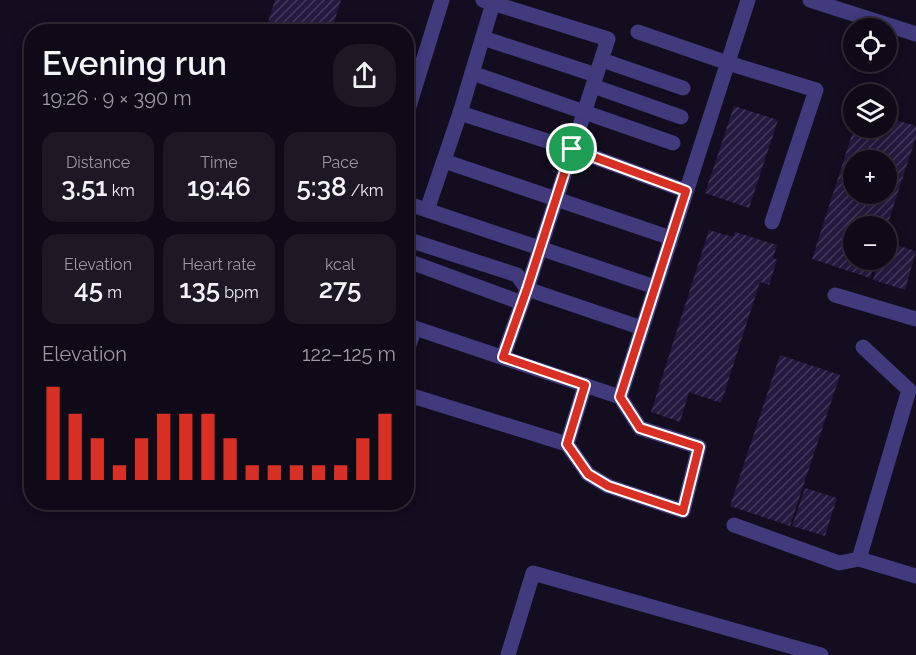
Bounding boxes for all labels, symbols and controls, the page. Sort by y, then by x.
map controls [843,18,897,270]
button: locate [843,18,897,72]
text: Evening run [42,44,227,83]
button: share [333,44,396,107]
button: layers [843,84,897,138]
text: 19:26 · 9 × 390 m [42,86,192,110]
pin [546,123,597,174]
icon: arrive [555,132,588,165]
button: + [843,150,897,204]
text: Distance [66,153,130,172]
text: Time [200,153,238,172]
text: Pace [322,153,358,172]
text: 3.51 [61,172,108,202]
text: 19:46 [187,172,251,202]
text: 5:38 [297,172,347,202]
text: km [108,181,135,200]
text: /km [347,181,383,200]
button: − [843,216,897,270]
text: Elevation [64,255,132,274]
text: Heart rate [182,255,256,274]
text: kcal [325,255,355,274]
text: 45 [74,274,103,304]
text: 135 [179,274,220,304]
text: 275 [319,274,361,304]
text: m [103,283,122,302]
text: bpm [220,283,259,302]
text: Elevation [42,342,127,366]
text: 122–125 m [302,342,396,366]

